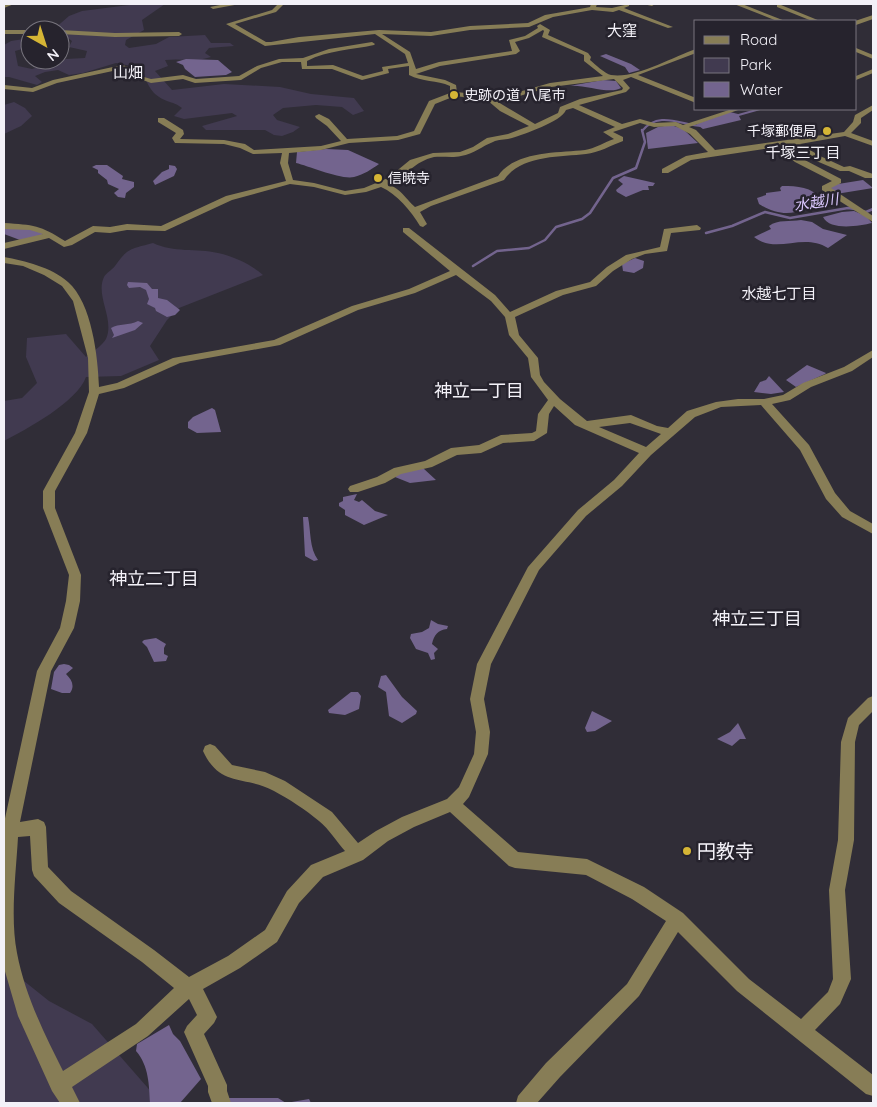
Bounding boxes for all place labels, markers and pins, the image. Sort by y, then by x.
place label: 史跡の道 八尾市 [464,86,566,104]
marker: 史跡の道 八尾市 [448,89,460,101]
place label: 千塚郵便局 [747,122,817,140]
marker: 千塚郵便局 [821,125,833,137]
place label: 信暁寺 [388,169,430,187]
marker: 信暁寺 [372,172,384,184]
place label: 円教寺 [697,839,754,863]
marker: 円教寺 [681,845,693,857]

